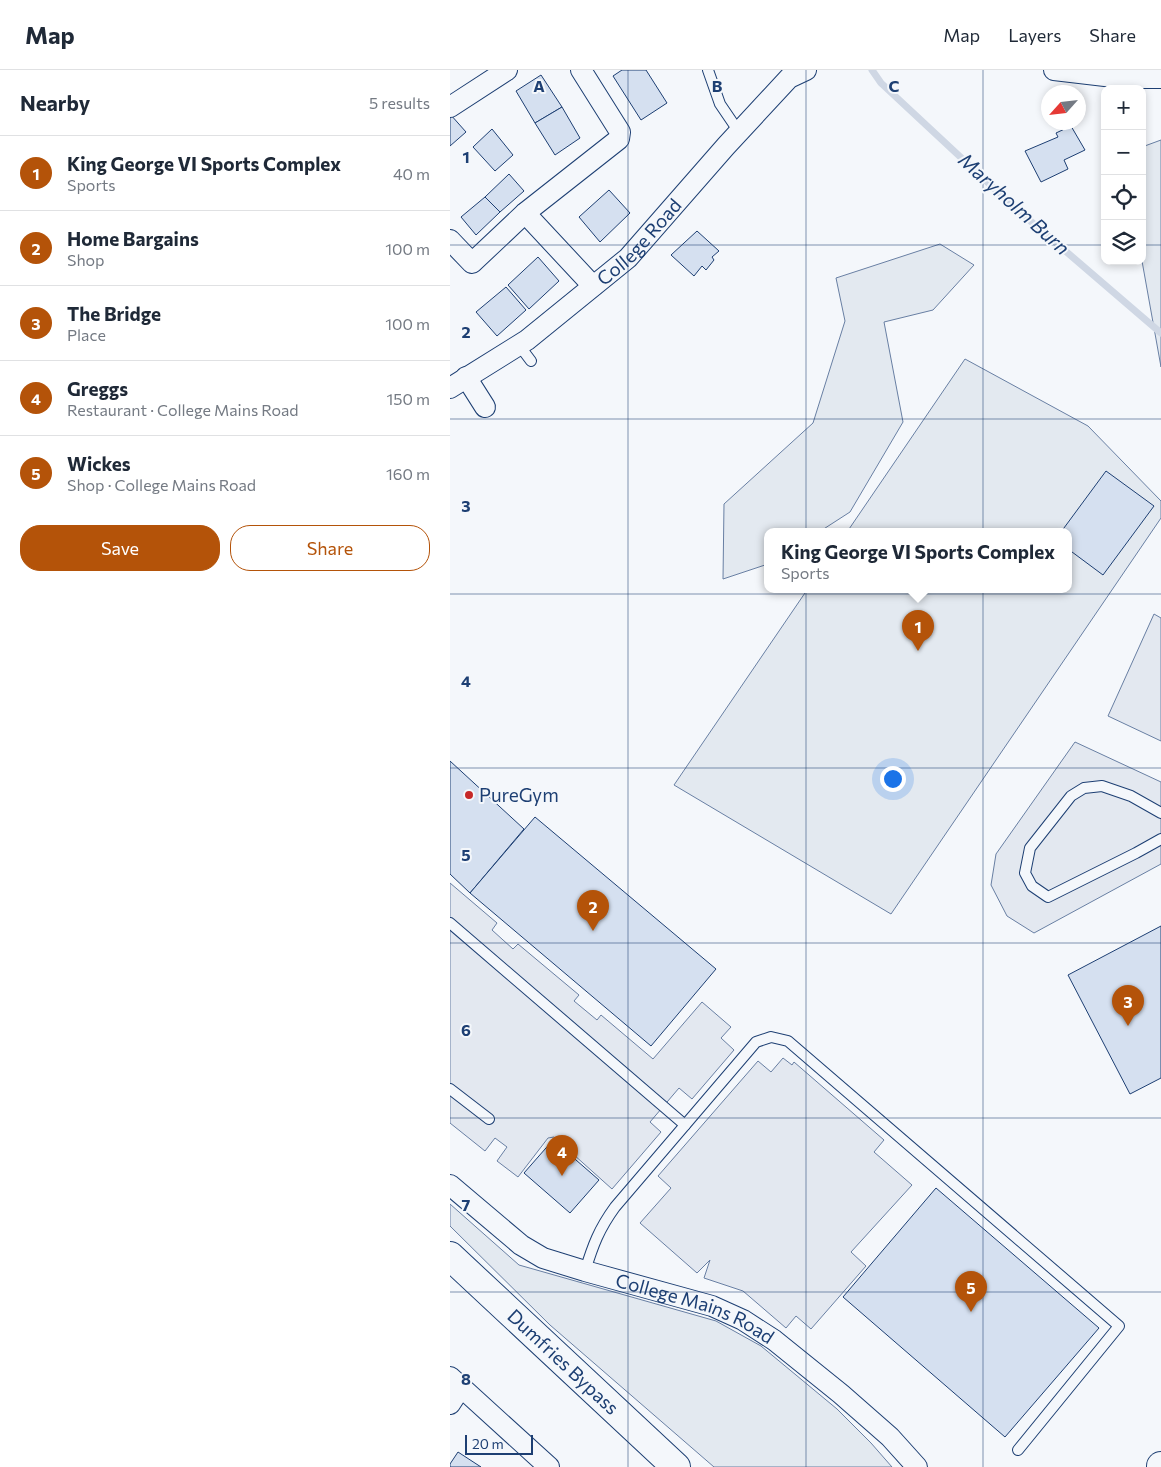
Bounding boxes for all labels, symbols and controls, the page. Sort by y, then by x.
text: Map [25,20,75,49]
text: Map [943,24,980,46]
text: Layers [1008,24,1061,46]
text: Share [1089,24,1136,46]
text: A [533,76,545,95]
text: B [712,76,723,95]
text: C [889,76,900,95]
north arrow [1041,85,1086,130]
map controls [1101,85,1146,265]
button: + [1101,85,1146,130]
text: Nearby [20,90,90,115]
text: 5 results [369,93,430,112]
button: − [1101,130,1146,175]
text: 1 [462,147,470,166]
water label: Maryholm Burn [954,147,1075,259]
text: King George VI Sports Complex [67,152,341,175]
text: 1 [32,164,40,183]
text: 40 m [393,164,430,183]
text: Sports [67,175,116,194]
button: locate [1101,175,1146,220]
street label: College Road [592,193,686,290]
button: layers [1101,220,1146,265]
text: Home Bargains [67,227,199,250]
text: 2 [31,239,41,258]
text: 100 m [385,239,430,258]
text: Shop [67,250,105,269]
text: The Bridge [67,302,161,325]
text: 3 [31,314,41,333]
text: 100 m [385,314,430,333]
text: 2 [461,322,471,341]
text: Place [67,325,106,344]
text: Greggs [67,377,128,400]
text: 4 [31,389,41,408]
text: 150 m [387,389,430,408]
text: Restaurant · College Mains Road [67,400,299,419]
text: Wickes [67,452,131,475]
text: 5 [31,464,41,483]
text: 160 m [386,464,430,483]
text: Shop · College Mains Road [67,475,256,494]
text: 3 [461,496,471,515]
button: Save [20,525,220,571]
button: Share [230,525,430,571]
popup [764,528,1072,593]
text: King George VI Sports Complex [781,540,1055,563]
text: Sports [781,563,830,582]
pin: 1 [902,610,934,651]
text: 4 [461,671,471,690]
your location [880,766,906,792]
place label: PureGym [479,783,559,806]
marker: PureGym [463,789,475,801]
text: 5 [461,845,471,864]
pin: 2 [577,890,609,931]
pin: 3 [1112,985,1144,1026]
text: 6 [461,1020,471,1039]
pin: 4 [546,1135,578,1176]
text: 7 [462,1195,471,1214]
street label: College Mains Road [613,1268,779,1348]
pin: 5 [955,1271,987,1312]
street label: Dumfries Bypass [503,1304,624,1419]
text: 8 [461,1369,471,1388]
scale bar [465,1432,532,1455]
text: 20 m [472,1435,504,1452]

